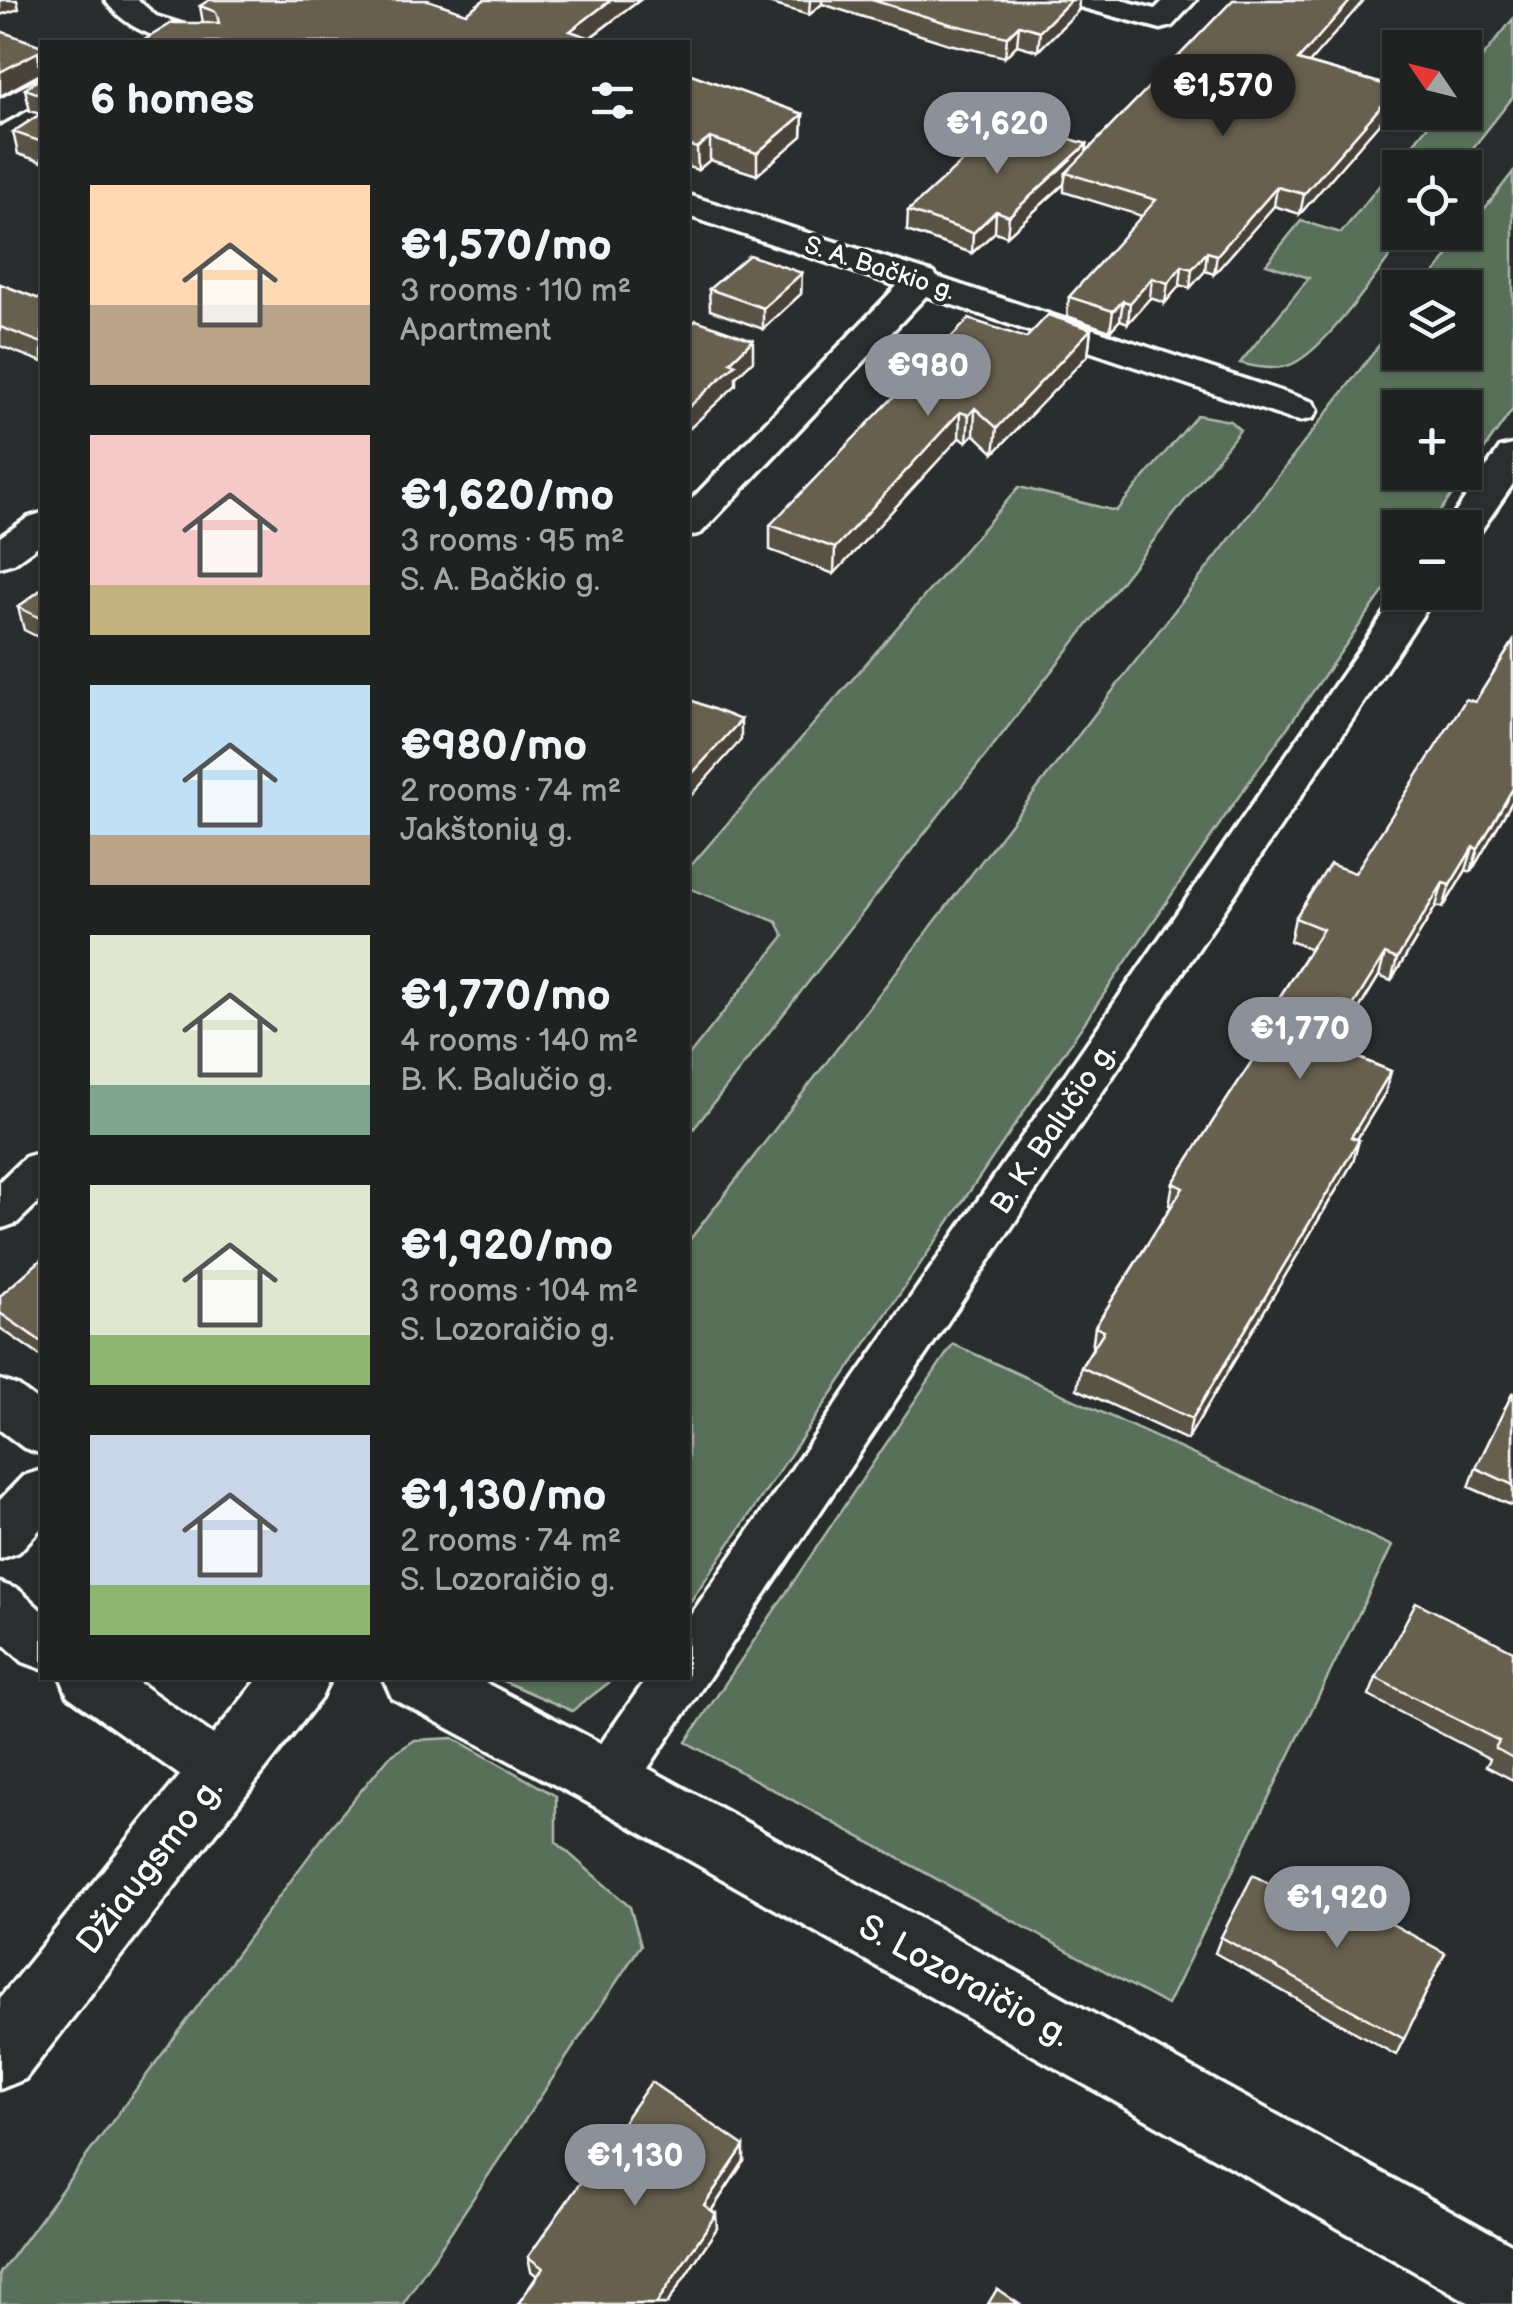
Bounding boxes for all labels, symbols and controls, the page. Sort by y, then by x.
north arrow [1382,30,1482,130]
map controls [1382,30,1482,610]
pin: €1,570 [1142,54,1304,139]
text: €1,570 [1173,67,1273,106]
icon: filters [585,73,640,128]
text: 6 homes [90,75,254,126]
pin: €1,620 [916,92,1078,177]
text: €1,620 [946,105,1048,144]
button: locate [1382,150,1482,250]
text: €1,570/mo [400,221,612,272]
icon: home [170,225,290,345]
street label: S. A. Bačkio g. [800,230,959,307]
button: layers [1382,270,1482,370]
text: 3 rooms · 110 m² [400,272,631,311]
text: Apartment [400,311,551,350]
pin: €980 [869,334,987,419]
text: €980 [887,347,969,386]
button: + [1382,390,1482,490]
text: €1,620/mo [400,471,614,522]
icon: home [170,475,290,595]
button: − [1382,510,1482,610]
text: 3 rooms · 95 m² [400,522,625,561]
text: S. A. Bačkio g. [400,561,600,600]
text: €980/mo [400,721,587,772]
icon: home [170,725,290,845]
text: 2 rooms · 74 m² [400,772,621,811]
text: Jakštonių g. [400,811,572,850]
text: €1,770/mo [400,971,611,1022]
icon: home [170,975,290,1095]
pin: €1,770 [1219,997,1381,1082]
text: €1,770 [1250,1010,1350,1049]
text: 4 rooms · 140 m² [400,1022,638,1061]
street label: B. K. Balučio g. [983,1036,1125,1221]
text: B. K. Balučio g. [400,1061,613,1100]
text: €1,920/mo [400,1221,613,1272]
icon: home [170,1225,290,1345]
text: 3 rooms · 104 m² [400,1272,638,1311]
text: S. Lozoraičio g. [400,1311,615,1350]
text: €1,130/mo [400,1471,606,1522]
icon: home [170,1475,290,1595]
text: 2 rooms · 74 m² [400,1522,621,1561]
text: S. Lozoraičio g. [400,1561,615,1600]
street label: Džiaugsmo g. [68,1769,233,1963]
pin: €1,920 [1256,1866,1418,1951]
text: €1,920 [1286,1879,1388,1918]
street label: S. Lozoraičio g. [851,1906,1077,2057]
pin: €1,130 [554,2124,716,2209]
text: €1,130 [587,2137,683,2176]

